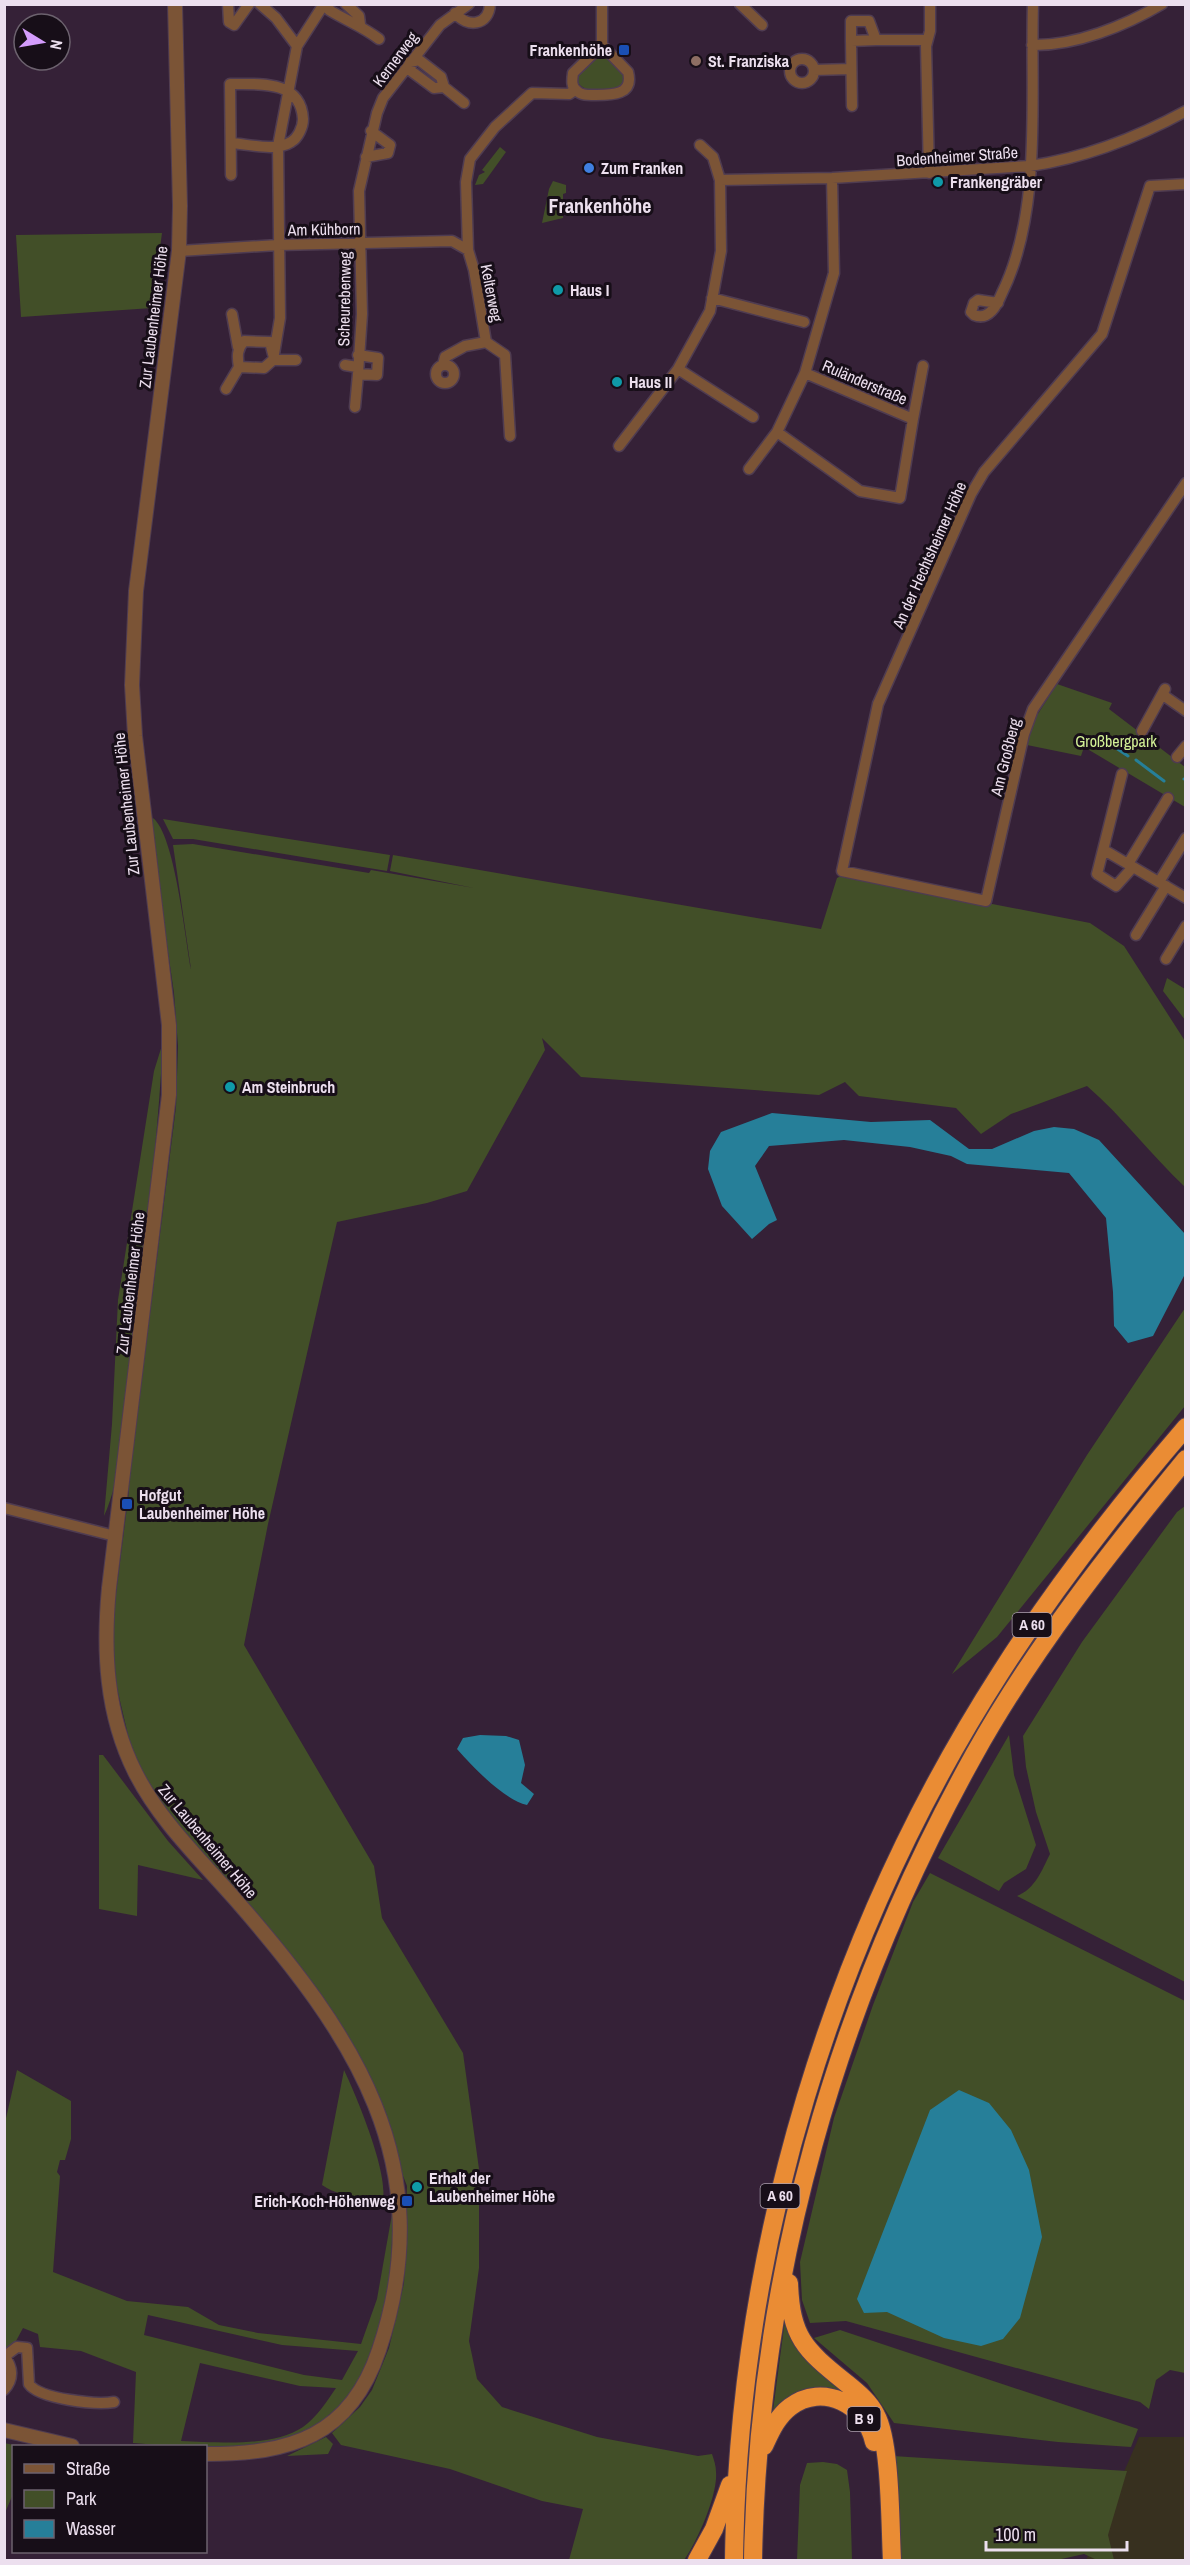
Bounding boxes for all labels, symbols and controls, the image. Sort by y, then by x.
north arrow [12,12,72,72]
street label: Kernerweg [367,26,423,91]
text: N [45,38,68,52]
place label: Frankenhöhe [530,39,612,61]
marker: Frankenhöhe [617,43,631,57]
place label: St. Franziska [708,50,790,72]
marker: St. Franziska [689,54,703,68]
street label: Bodenheimer Straße [895,141,1019,171]
place label: Zum Franken [601,157,683,179]
marker: Zum Franken [582,161,596,175]
place label: Frankengräber [950,171,1043,193]
marker: Frankengräber [931,175,945,189]
district label: Frankenhöhe [549,192,651,219]
street label: Am Kühborn [286,217,361,241]
street label: Zur Laubenheimer Höhe [133,245,173,389]
street label: Scheurebenweg [332,251,356,347]
street label: Kelterweg [476,262,508,324]
place label: Haus I [570,279,609,301]
marker: Haus I [551,283,565,297]
street label: Ruländerstraße [819,354,911,410]
place label: Haus II [629,371,672,393]
marker: Haus II [610,375,624,389]
street label: An der Hechtsheimer Höhe [886,478,971,633]
street label: Am Großberg [984,715,1025,799]
park label: Großbergpark [1075,730,1157,752]
street label: Zur Laubenheimer Höhe [108,732,144,876]
place label: Am Steinbruch [242,1076,335,1098]
marker: Am Steinbruch [223,1080,237,1094]
street label: Zur Laubenheimer Höhe [110,1211,150,1355]
place label: Hofgut Laubenheimer Höhe [139,1484,265,1524]
marker: Hofgut Laubenheimer Höhe [120,1497,134,1511]
road number: A 60 [1012,1613,1052,1637]
street label: Zur Laubenheimer Höhe [154,1779,262,1903]
place label: Erhalt der Laubenheimer Höhe [429,2167,555,2207]
marker: Erhalt der Laubenheimer Höhe [410,2180,424,2194]
road number: A 60 [760,2184,800,2208]
place label: Erich-Koch-Höhenweg [254,2190,395,2212]
marker: Erich-Koch-Höhenweg [400,2194,414,2208]
road number: B 9 [848,2407,880,2431]
legend [12,2445,207,2553]
text: Straße [66,2456,110,2481]
text: Park [66,2486,97,2511]
scale bar [986,2514,1127,2552]
text: Wasser [66,2516,116,2541]
text: 100 m [995,2522,1036,2547]

